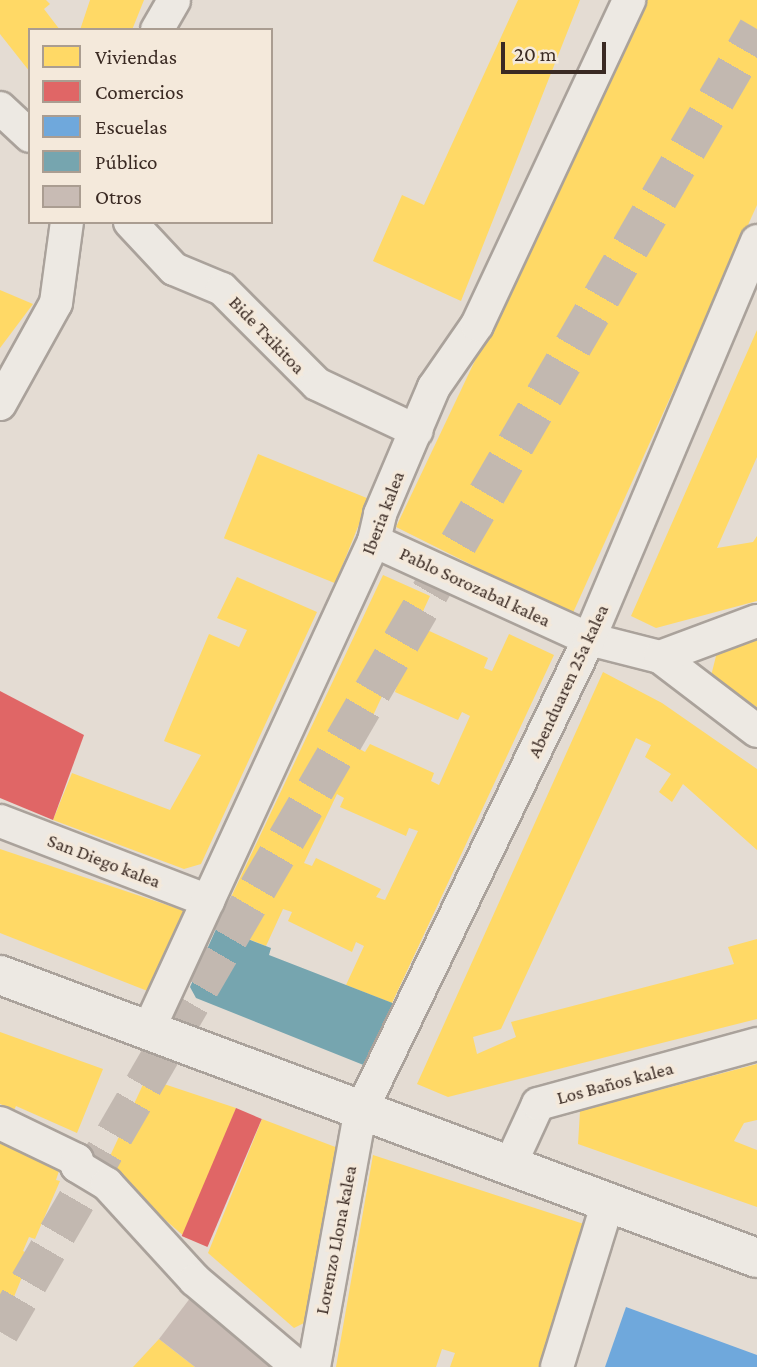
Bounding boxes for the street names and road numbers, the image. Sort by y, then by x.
street label: Bide Txikitoa [224,291,310,379]
street label: Iberia kalea [357,468,409,558]
street label: Pablo Sorozabal kalea [396,542,554,632]
street label: Abenduaren 25a kalea [522,601,614,761]
street label: San Diego kalea [44,829,164,893]
street label: Los Baños kalea [554,1057,676,1109]
street label: Lorenzo Llona kalea [310,1164,362,1316]

